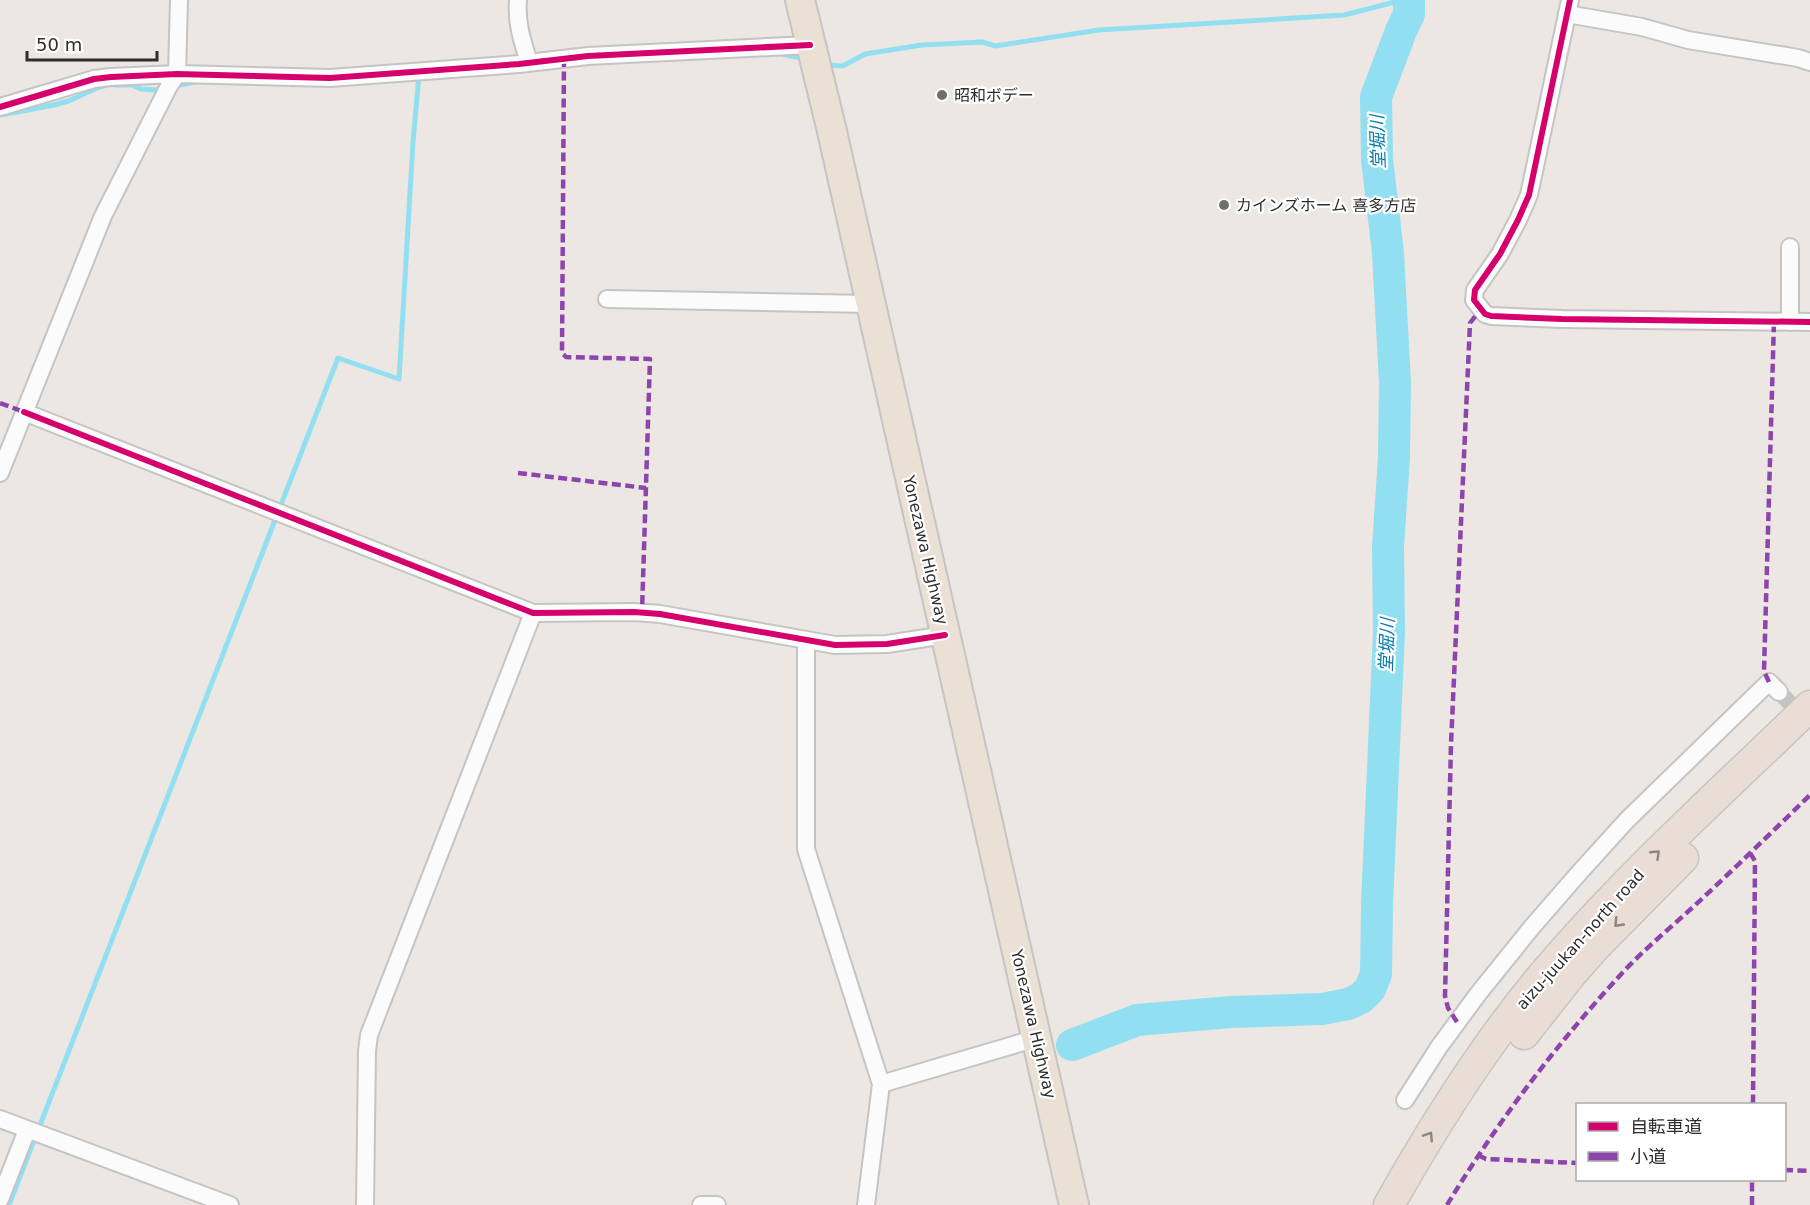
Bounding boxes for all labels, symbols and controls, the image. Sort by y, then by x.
scale bar [27,24,158,62]
text: 50 m [36,34,82,55]
place label: 昭和ボデー [954,86,1034,105]
marker: 昭和ボデー [935,88,949,102]
water label: 堂堀川 [1366,113,1389,169]
place label: カインズホーム 喜多方店 [1236,196,1416,215]
marker: カインズホーム 喜多方店 [1217,198,1231,212]
street label: Yonezawa Highway [899,473,952,627]
water label: 堂堀川 [1375,616,1398,672]
one-way arrow [1649,851,1660,862]
street label: aizu-juukan-north road [1512,865,1648,1013]
one-way arrow [1615,915,1626,926]
street label: Yonezawa Highway [1007,947,1060,1101]
legend [1576,1103,1786,1181]
text: 自転車道 [1630,1116,1702,1137]
one-way arrow [1422,1132,1433,1143]
text: 小道 [1630,1146,1666,1167]

